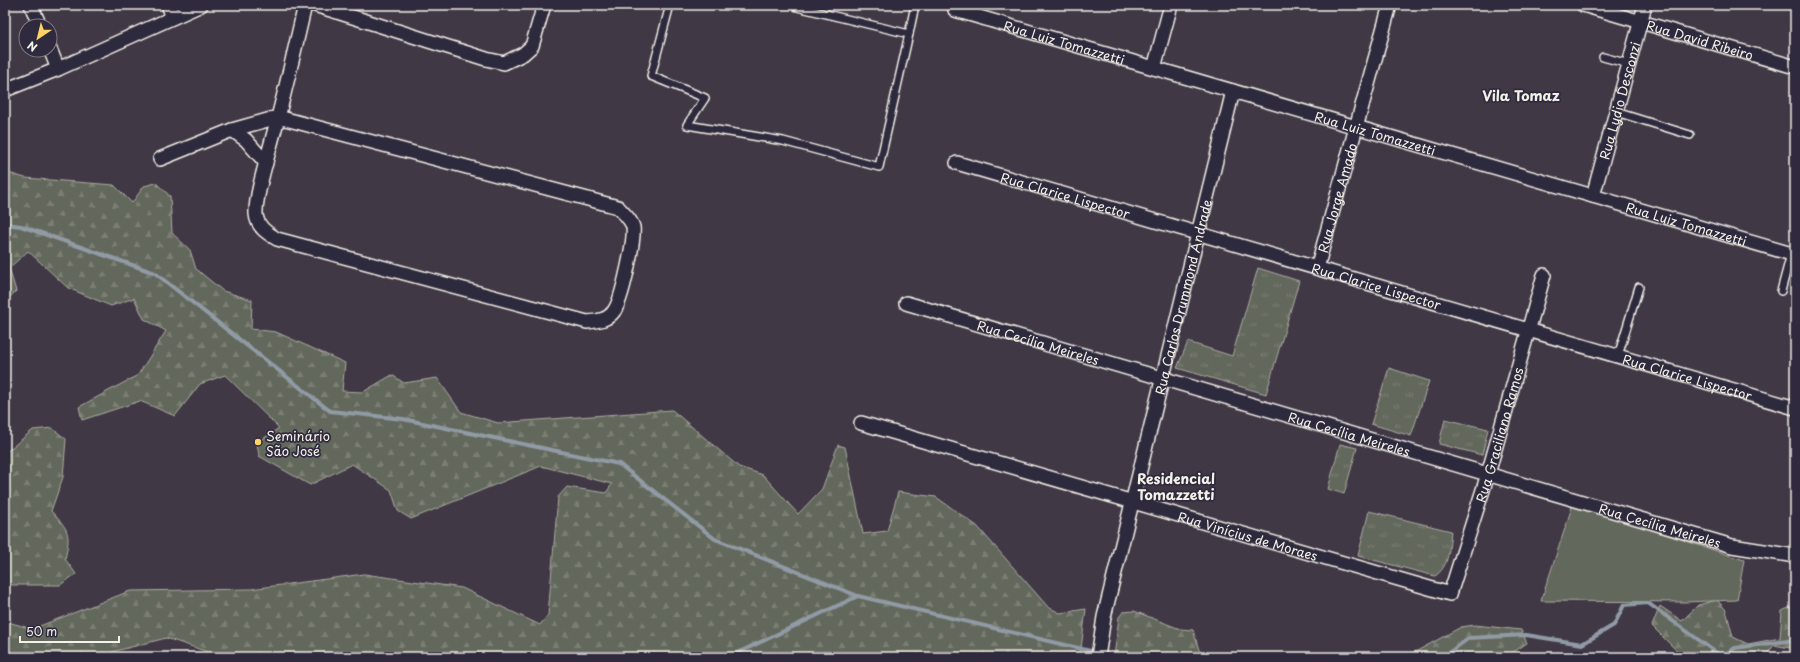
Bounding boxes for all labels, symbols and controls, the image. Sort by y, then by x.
street label: Rua Luiz Tomazzetti [1002,15,1127,69]
street label: Rua David Ribeiro [1644,15,1756,64]
north arrow [18,18,58,58]
text: N [23,37,40,56]
street label: Rua Lydio Desconzi [1594,39,1644,162]
district label: Vila Tomaz [1482,85,1560,106]
street label: Rua Luiz Tomazzetti [1313,106,1438,159]
street label: Rua Jorge Amado [1312,141,1361,255]
street label: Rua Clarice Lispector [999,167,1133,223]
street label: Rua Carlos Drummond Andrade [1149,197,1216,397]
street label: Rua Luiz Tomazzetti [1624,197,1749,250]
street label: Rua Clarice Lispector [1310,258,1444,314]
street label: Rua Cecília Meireles [975,315,1102,369]
street label: Rua Clarice Lispector [1621,349,1755,405]
street label: Rua Graciliano Ramos [1470,365,1527,505]
street label: Rua Cecília Meireles [1286,406,1413,460]
place label: Seminário São José [266,426,330,460]
marker: Seminário São José [253,437,263,447]
district label: Residencial Tomazzetti [1137,468,1215,505]
street label: Rua Cecília Meireles [1597,498,1723,552]
street label: Rua Vinícius de Moraes [1176,506,1320,565]
scale bar [20,618,119,644]
text: 50 m [26,622,57,640]

